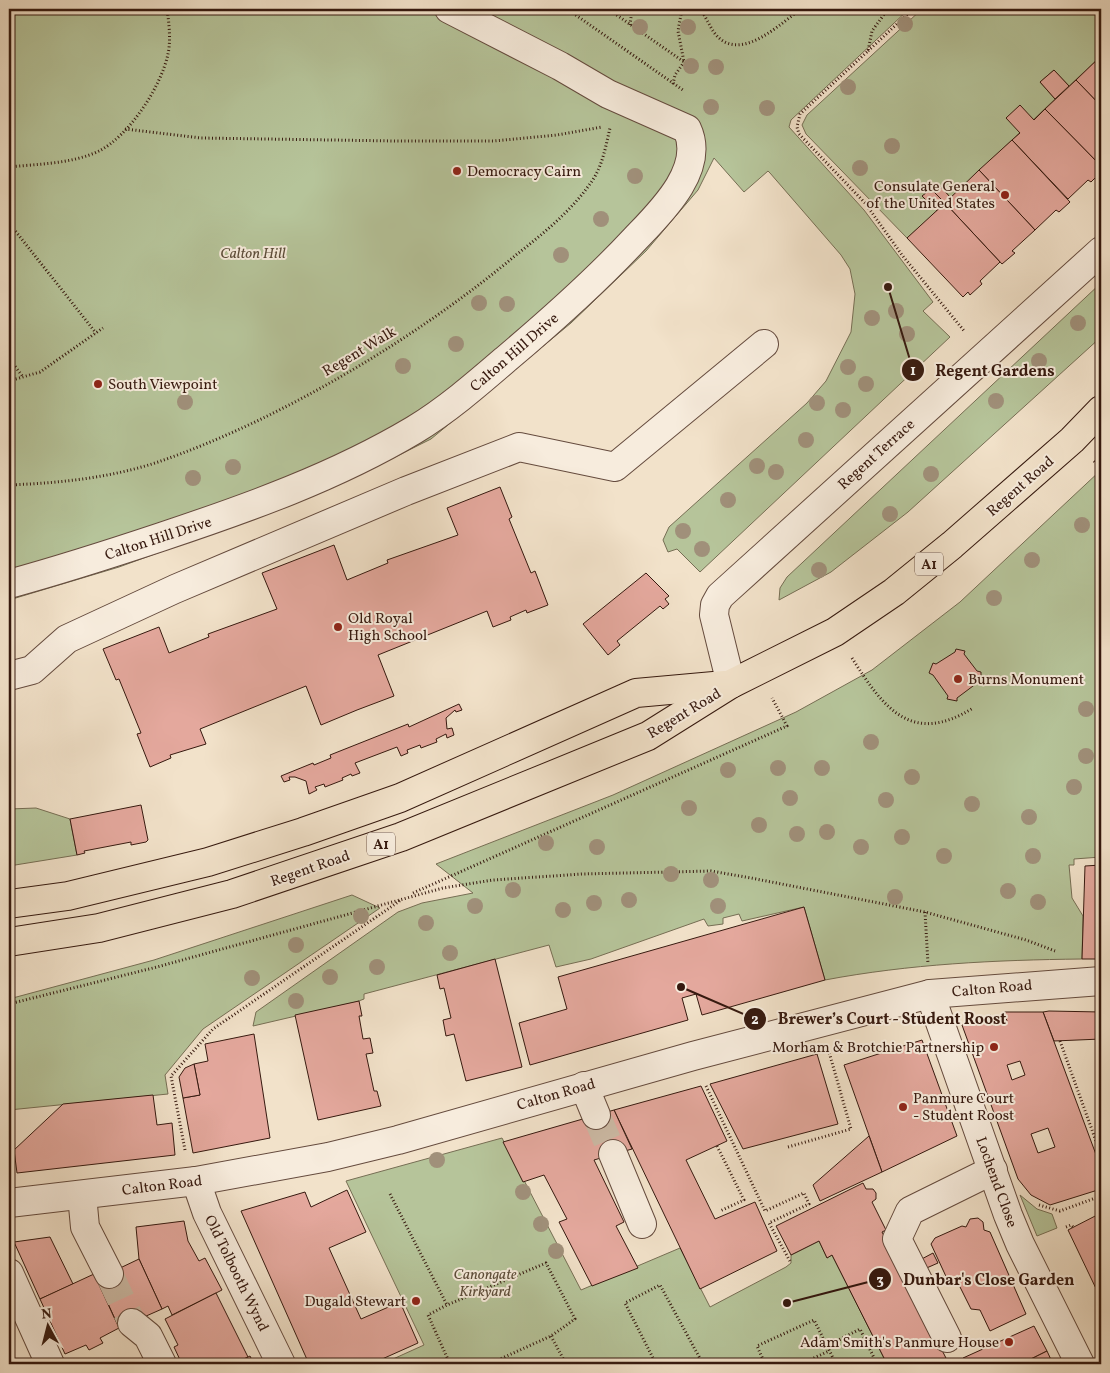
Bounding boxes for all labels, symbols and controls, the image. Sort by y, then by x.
place label: Democracy Cairn [467,162,581,183]
marker: Democracy Cairn [451,165,463,177]
place label: Consulate General of the United States [866,177,995,215]
marker: Consulate General of the United States [999,189,1011,201]
park label: Calton Hill [220,244,286,265]
street label: Calton Hill Drive [466,309,564,398]
street label: Regent Walk [319,322,401,383]
callout: Regent Gardens [900,355,1065,386]
text: 1 [910,361,916,382]
text: Regent Gardens [935,361,1055,383]
place label: South Viewpoint [108,375,217,396]
marker: South Viewpoint [92,378,104,390]
street label: Regent Terrace [834,415,920,495]
street label: Regent Road [983,452,1059,522]
street label: Calton Hill Drive [102,512,215,567]
road number: A1 [915,552,943,576]
place label: Old Royal High School [348,609,427,647]
marker: Old Royal High School [332,621,344,633]
place label: Burns Monument [968,670,1084,691]
marker: Burns Monument [952,673,964,685]
street label: Regent Road [644,684,726,745]
road number: A1 [367,832,395,856]
street label: Regent Road [268,846,353,893]
street label: Calton Road [951,976,1033,1003]
callout: Brewer’s Court - Student Roost [743,1003,1017,1034]
text: Brewer’s Court - Student Roost [778,1009,1006,1031]
text: 2 [751,1010,759,1031]
place label: Morham & Brotchie Partnership [772,1038,984,1059]
marker: Morham & Brotchie Partnership [988,1041,1000,1053]
street label: Calton Road [515,1074,598,1117]
place label: Panmure Court - Student Roost [913,1089,1014,1127]
marker: Panmure Court - Student Roost [897,1101,909,1113]
street label: Lochend Close [969,1134,1022,1231]
street label: Calton Road [121,1171,203,1202]
street label: Old Tolbooth Wynd [198,1212,273,1336]
callout: Dunbar's Close Garden [868,1263,1084,1294]
park label: Canongate Kirkyard [453,1265,517,1303]
text: 3 [876,1270,884,1291]
text: Dunbar's Close Garden [903,1270,1075,1292]
place label: Dugald Stewart [305,1292,406,1313]
marker: Dugald Stewart [410,1295,422,1307]
north arrow [22,1300,72,1350]
text: N [40,1305,53,1325]
place label: Adam Smith's Panmure House [800,1333,999,1354]
marker: Adam Smith's Panmure House [1003,1336,1015,1348]

